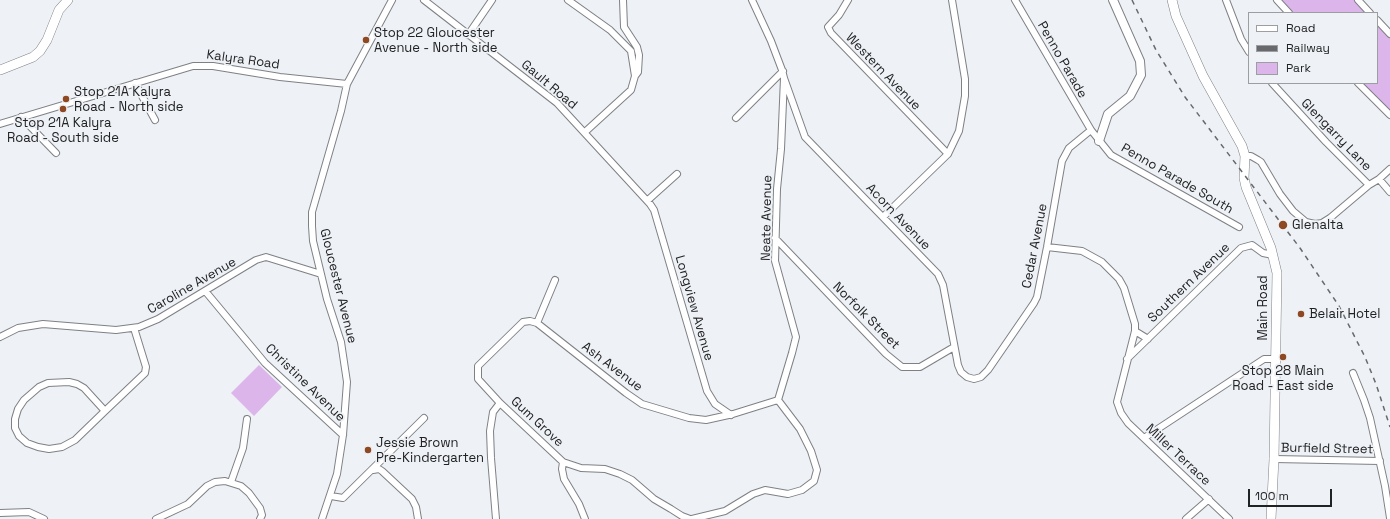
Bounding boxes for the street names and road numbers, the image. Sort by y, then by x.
street label: Penno Parade [1034,19,1090,101]
street label: Western Avenue [842,30,924,114]
street label: Kalyra Road [205,47,281,73]
street label: Gault Road [518,57,580,113]
street label: Glengarry Lane [1298,96,1374,174]
street label: Penno Parade South [1118,140,1236,218]
street label: Neate Avenue [758,175,776,261]
street label: Acorn Avenue [862,181,934,253]
street label: Cedar Avenue [1019,202,1051,290]
street label: Gloucester Avenue [316,227,360,345]
street label: Southern Avenue [1145,240,1233,326]
street label: Caroline Avenue [145,254,239,318]
street label: Longview Avenue [672,254,716,362]
street label: Main Road [1255,275,1271,341]
street label: Norfolk Street [829,279,903,353]
street label: Ash Avenue [578,339,646,395]
street label: Christine Avenue [262,341,348,425]
street label: Gum Grove [507,394,567,450]
street label: Miller Terrace [1142,421,1214,489]
street label: Burfield Street [1281,440,1373,458]

